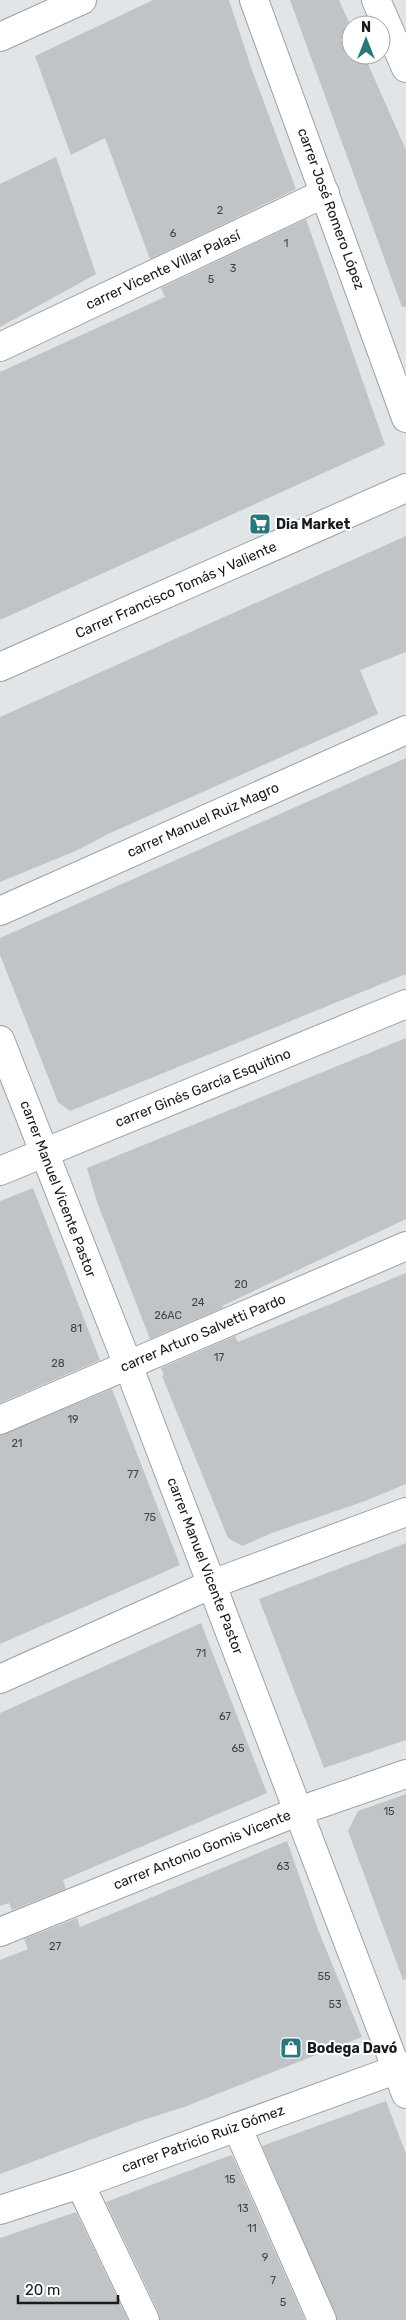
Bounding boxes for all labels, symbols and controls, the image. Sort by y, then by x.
north arrow [341,15,391,65]
text: N [361,19,371,36]
street label: carrer José Romero López [294,126,368,292]
house number: 2 [217,204,223,217]
street label: carrer Vicente Villar Palasí [83,226,243,313]
house number: 6 [170,227,177,240]
house number: 1 [284,237,288,250]
house number: 3 [230,262,237,275]
house number: 5 [208,273,215,286]
supermarket icon: Dia Market [248,512,272,536]
place label: Dia Market [276,516,351,533]
street label: Carrer Francisco Tomás y Valiente [73,538,279,642]
street label: carrer Manuel Ruiz Magro [124,779,282,861]
street label: carrer Ginés García Esquitino [113,1045,293,1131]
street label: carrer Manuel Vicente Pastor [16,1098,100,1280]
house number: 20 [234,1278,248,1291]
street label: carrer Arturo Salvetti Pardo [118,1290,288,1376]
house number: 24 [191,1296,205,1309]
house number: 26AC [154,1309,182,1322]
house number: 81 [70,1322,82,1335]
house number: 17 [214,1351,225,1364]
house number: 28 [51,1357,65,1370]
house number: 19 [67,1413,79,1426]
house number: 21 [11,1437,23,1450]
house number: 77 [127,1468,139,1481]
street label: carrer Manuel Vicente Pastor [163,1475,247,1657]
house number: 75 [144,1511,157,1524]
house number: 71 [196,1647,206,1660]
house number: 67 [219,1710,231,1723]
house number: 65 [231,1742,245,1755]
house number: 15 [383,1805,395,1818]
street label: carrer Antonio Gomis Vicente [111,1807,293,1893]
house number: 63 [276,1860,290,1873]
house number: 27 [49,1940,61,1953]
house number: 55 [317,1970,331,1983]
house number: 53 [328,1998,342,2011]
shop icon: Bodega Davó [279,2036,303,2060]
place label: Bodega Davó [307,2040,397,2057]
street label: carrer Patricio Ruiz Gómez [119,2102,287,2176]
house number: 15 [224,2173,236,2186]
house number: 13 [237,2202,249,2215]
house number: 11 [247,2222,257,2235]
house number: 9 [262,2251,268,2264]
scale bar [18,2272,118,2304]
house number: 7 [270,2274,276,2287]
text: 20 m [25,2281,60,2299]
house number: 5 [280,2296,287,2309]

